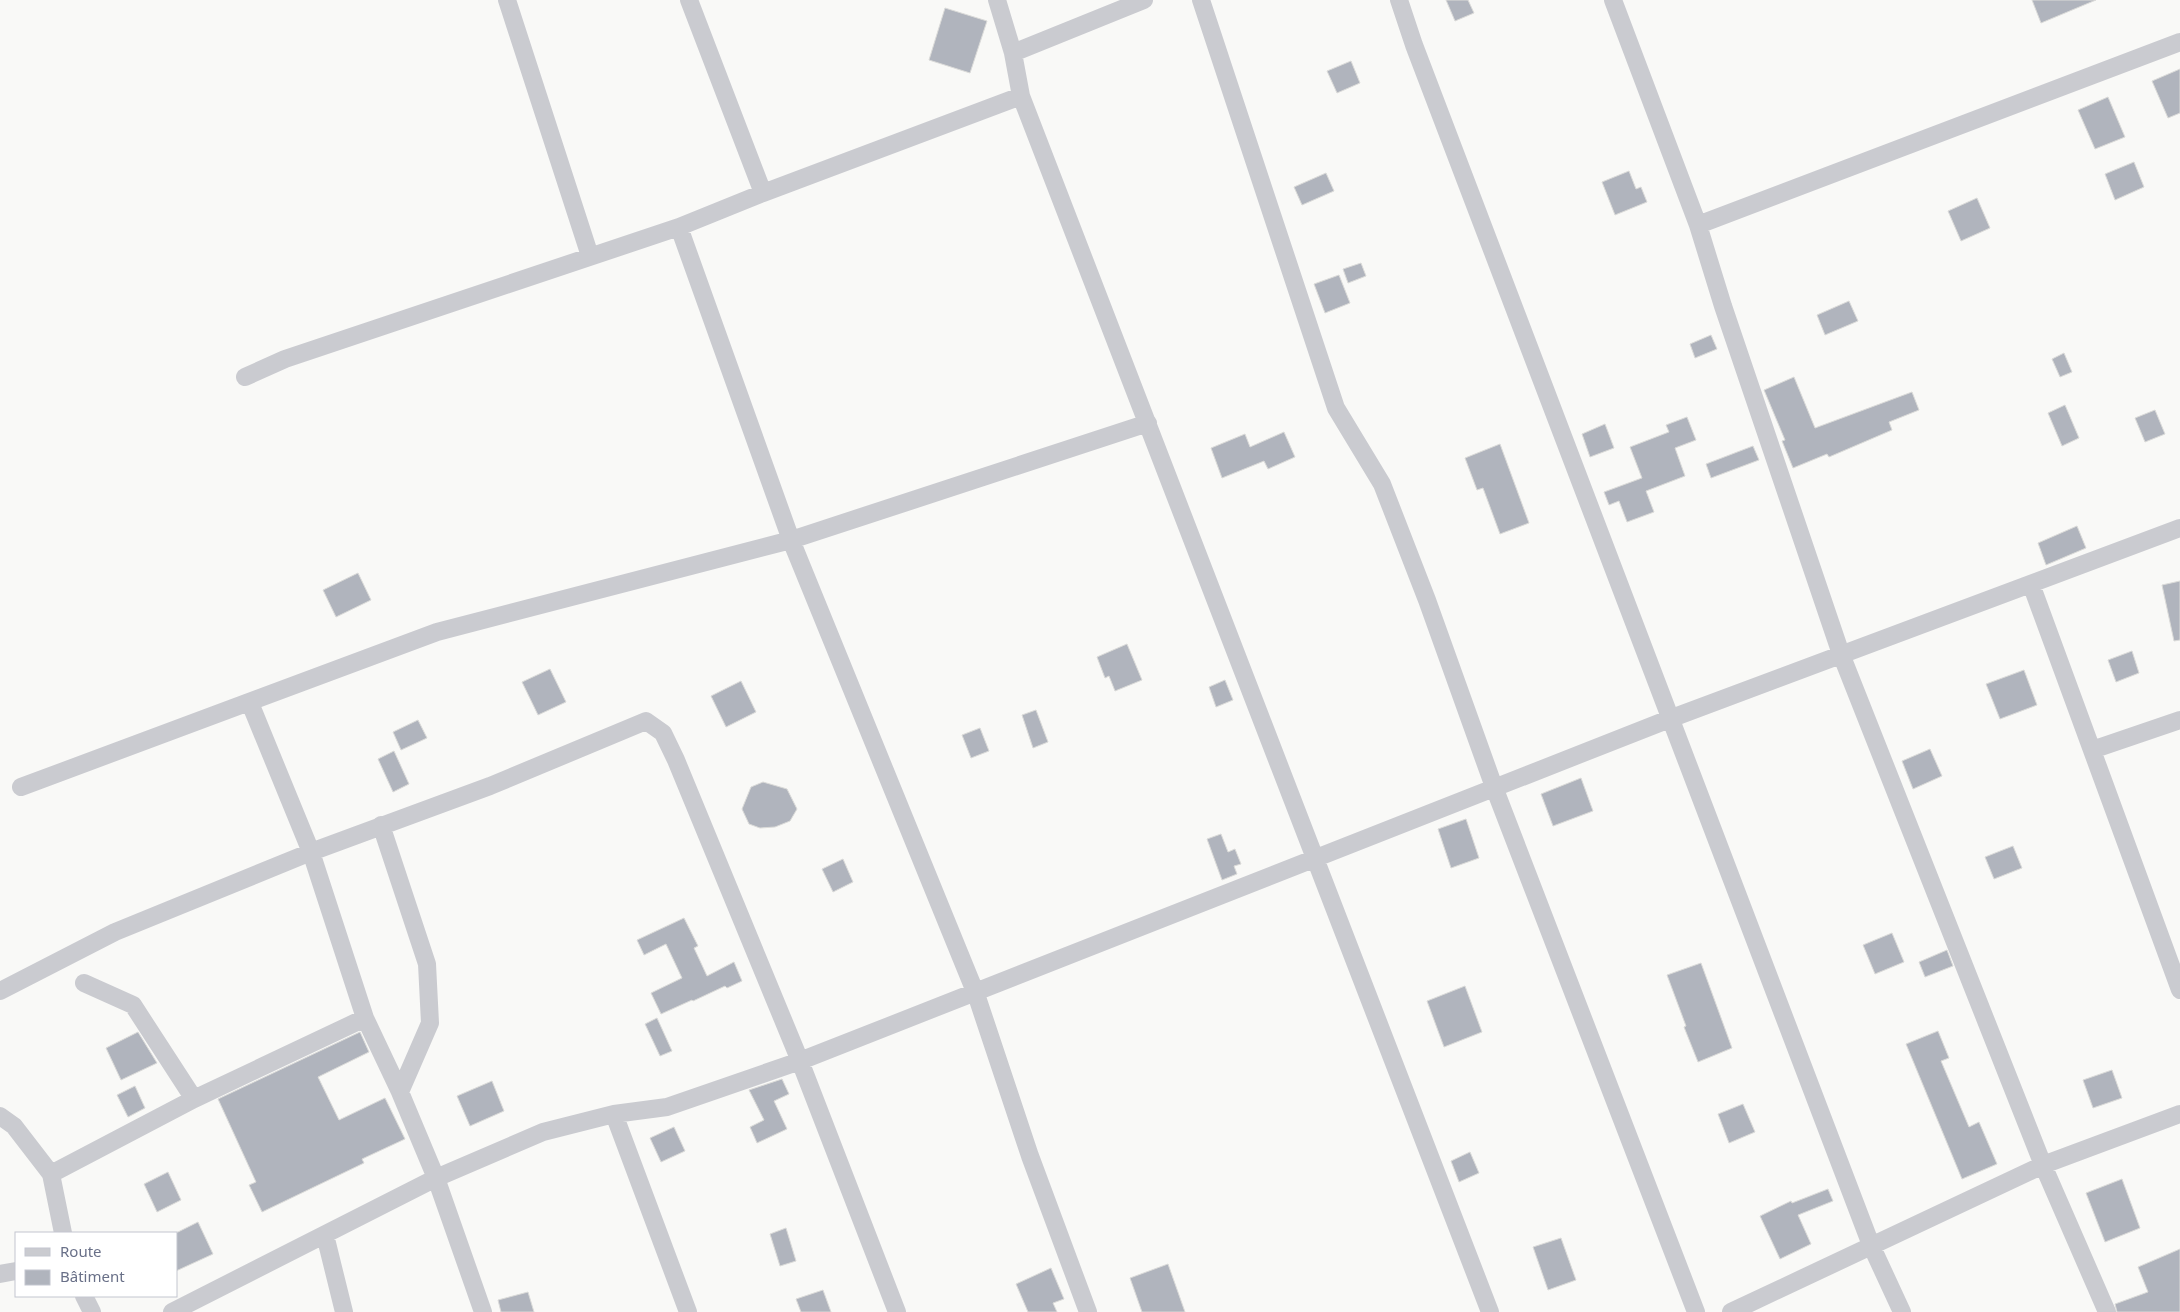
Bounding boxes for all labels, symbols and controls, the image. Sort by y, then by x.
legend [15,1232,178,1297]
text: Route [60,1241,102,1261]
text: Bâtiment [60,1266,125,1286]

